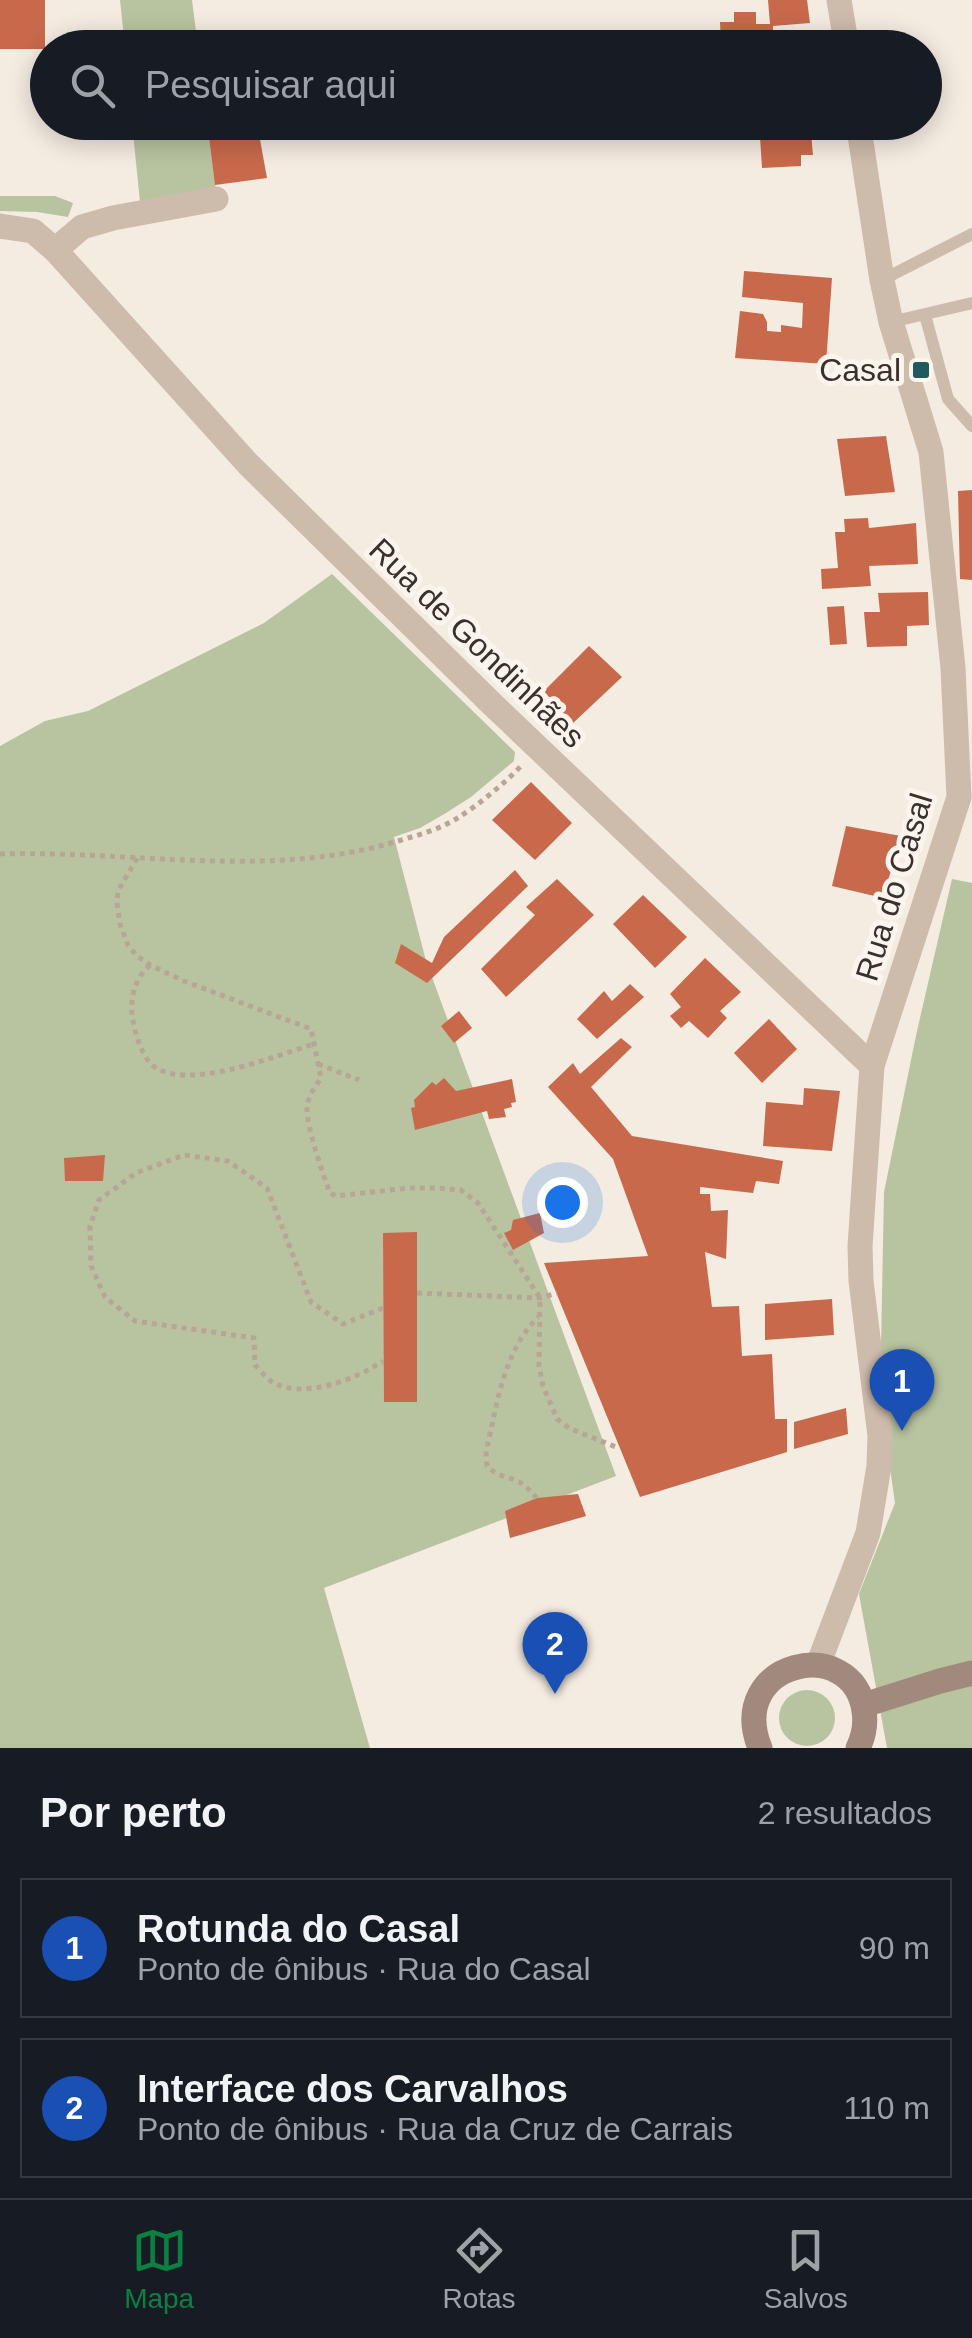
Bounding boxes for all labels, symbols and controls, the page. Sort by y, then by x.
search box [30,30,942,140]
icon: search [65,58,120,113]
text: Pesquisar aqui [145,64,396,106]
place label: Casal [819,352,901,388]
marker: Casal [910,359,932,381]
street label: Rua de Gondinhães [362,531,592,755]
street label: Rua do Casal [848,789,940,985]
your location [537,1177,588,1228]
pin: 1 [870,1348,934,1431]
pin: 2 [522,1612,588,1694]
text: Por perto [40,1789,227,1836]
text: 2 resultados [758,1795,932,1831]
text: Rotunda do Casal [137,1908,460,1950]
text: 1 [66,1930,83,1966]
text: 90 m [859,1930,930,1966]
text: Ponto de ônibus · Rua do Casal [137,1951,591,1987]
text: Interface dos Carvalhos [137,2068,568,2110]
text: 2 [66,2090,83,2126]
text: 110 m [843,2090,930,2126]
text: Ponto de ônibus · Rua da Cruz de Carrais [137,2111,733,2147]
tab: Mapa [124,2223,194,2315]
tab: Rotas [442,2223,516,2315]
tab: Salvos [764,2223,848,2315]

